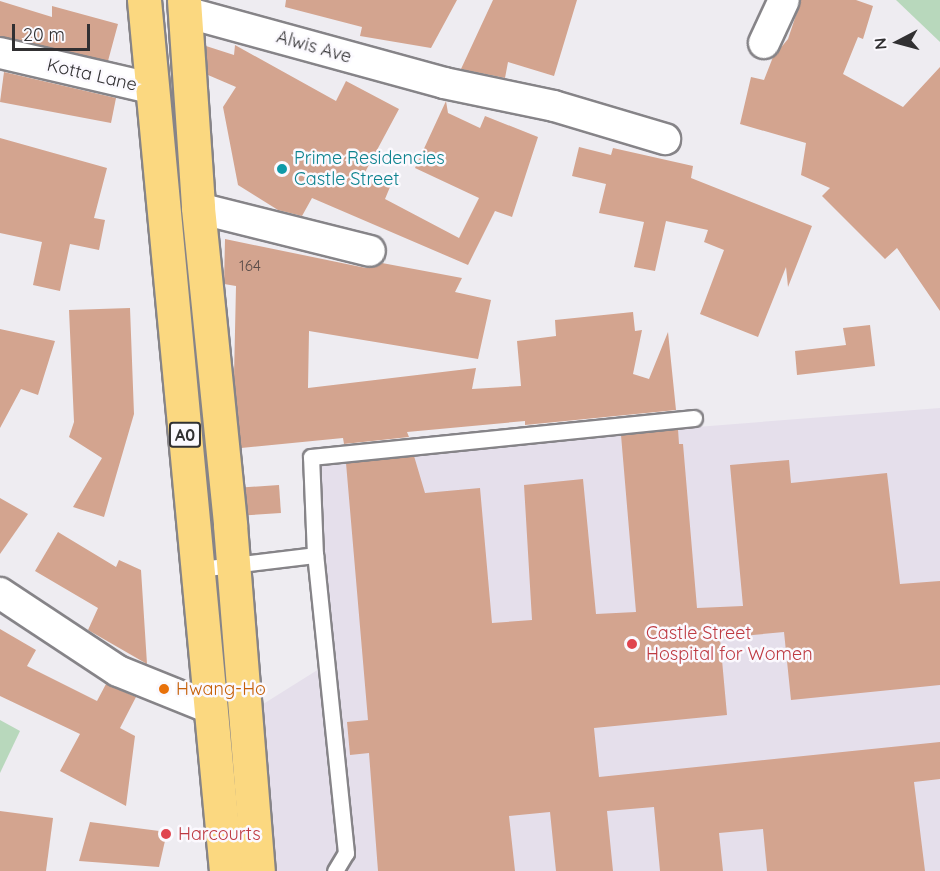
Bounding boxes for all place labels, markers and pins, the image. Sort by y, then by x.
place label: Prime Residencies Castle Street [294,148,445,190]
marker: Prime Residencies Castle Street [275,162,289,176]
place label: Castle Street Hospital for Women [646,623,813,666]
marker: Castle Street Hospital for Women [623,635,641,653]
place label: Hwang-Ho [176,678,266,700]
marker: Hwang-Ho [157,682,171,696]
place label: Harcourts [178,823,261,845]
marker: Harcourts [159,827,173,841]

